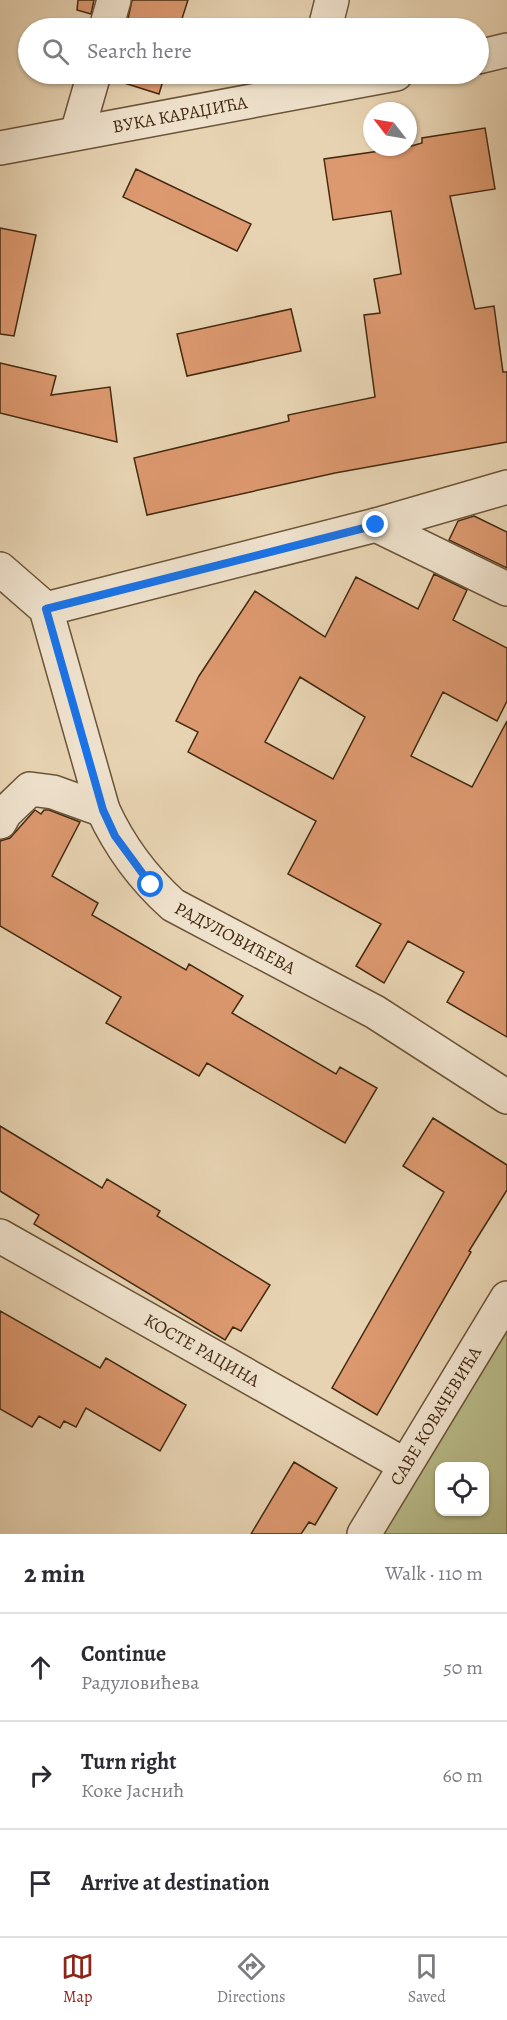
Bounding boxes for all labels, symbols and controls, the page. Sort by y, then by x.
search box [18,18,489,84]
icon: search [39,35,72,68]
text: Search here [87,36,192,66]
street label: ВУКА КАРАЏИЋА [111,90,250,139]
north arrow [363,102,417,156]
route end [362,511,388,537]
route start [137,871,163,897]
street label: РАДУЛОВИЋЕВА [170,896,300,980]
street label: КОСТЕ РАЦИНА [140,1308,265,1393]
street label: САВЕ КОВАЧЕВИЋА [384,1342,487,1490]
map controls [435,1462,489,1516]
button: locate [435,1462,489,1516]
text: 2 min [24,1556,85,1591]
text: Walk · 110 m [385,1560,483,1587]
text: Continue [81,1639,166,1669]
icon: ahead [24,1651,57,1684]
text: 50 m [443,1654,483,1681]
text: Радуловићева [81,1669,200,1696]
text: Turn right [81,1747,177,1777]
icon: right [24,1759,57,1792]
text: 60 m [443,1762,483,1789]
text: Коке Јаснић [81,1777,184,1804]
icon: arrive [24,1867,57,1900]
text: Arrive at destination [81,1868,270,1898]
tab: Map [61,1950,94,2008]
tab: Directions [217,1950,285,2008]
tab: Saved [408,1950,446,2008]

